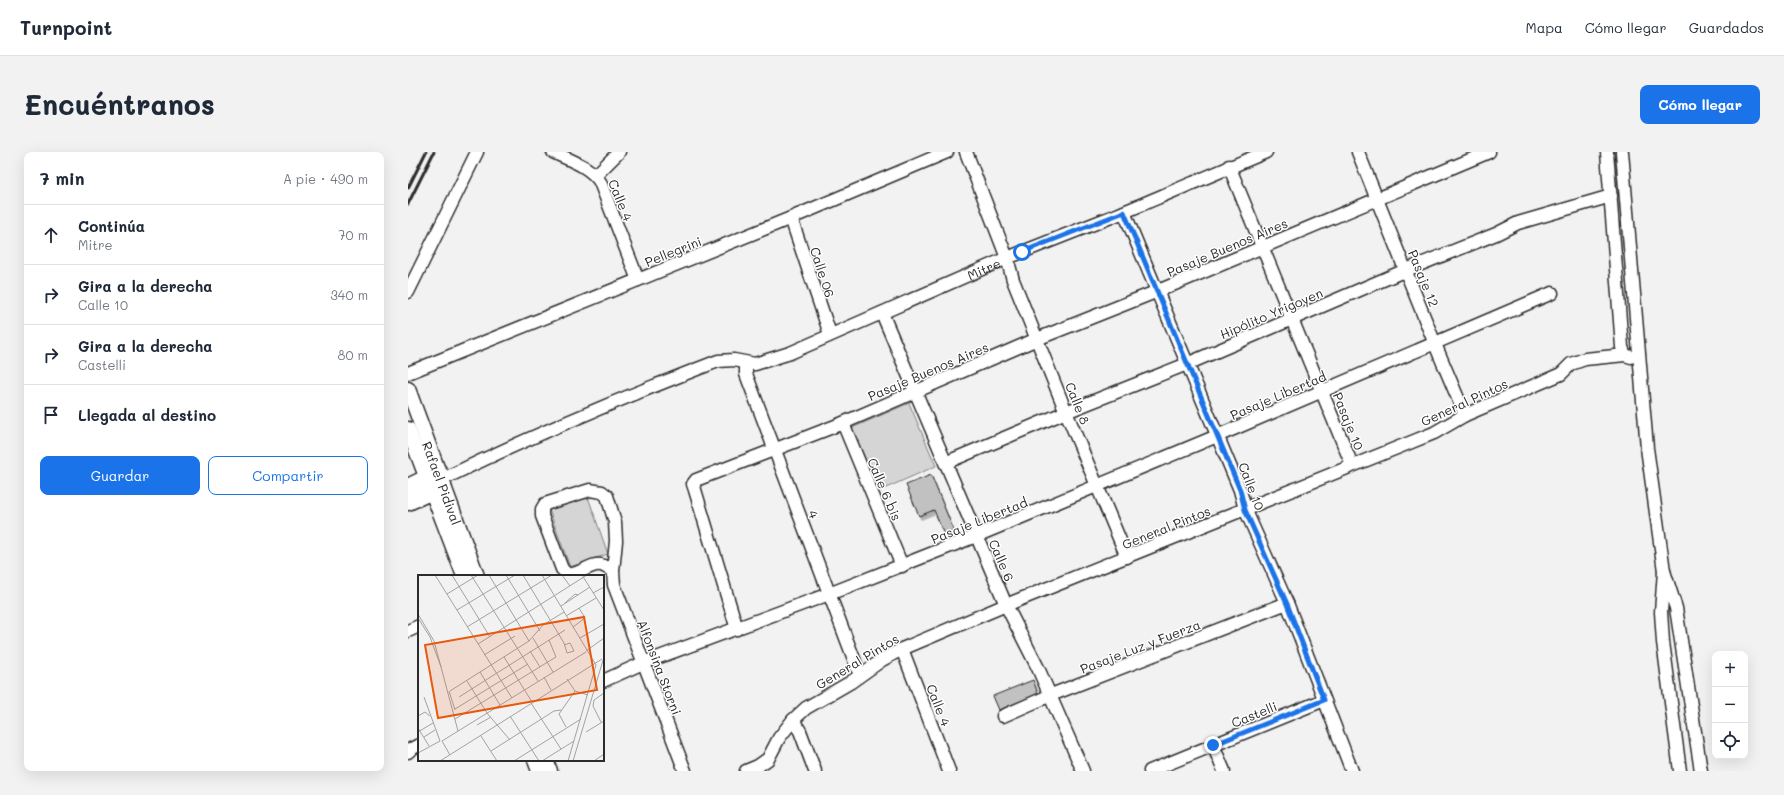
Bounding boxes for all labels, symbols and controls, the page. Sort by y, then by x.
text: Turnpoint [20,15,112,40]
text: Mapa [1526,18,1563,37]
text: Cómo llegar [1585,18,1667,37]
text: Guardados [1689,18,1764,37]
button: Cómo llegar [1640,85,1760,124]
text: Encuéntranos [24,86,215,122]
text: 7 min [40,167,85,189]
text: A pie · 490 m [283,170,368,187]
street label: Calle 4 [605,177,637,224]
street label: Pasaje Buenos Aires [1164,214,1290,280]
text: Continúa [78,216,145,236]
icon: ahead [40,224,62,246]
text: 70 m [338,226,368,243]
street label: Pellegrini [642,232,704,270]
text: Mitre [78,236,113,253]
route start [1013,243,1031,261]
street label: Calle 06 [807,245,839,299]
street label: Pasaje 12 [1405,247,1443,309]
street label: Mitre [964,254,1003,283]
text: Gira a la derecha [78,276,212,296]
icon: right [40,284,62,306]
street label: Hipólito Yrigoyen [1217,284,1325,342]
text: 340 m [330,286,368,303]
text: Calle 10 [78,296,128,313]
text: Gira a la derecha [78,336,212,356]
street label: Pasaje Buenos Aires [865,338,991,404]
icon: right [40,344,62,366]
text: 80 m [338,346,368,363]
text: Castelli [78,356,126,373]
street label: Pasaje Libertad [1227,367,1329,423]
street label: General Pintos [1418,374,1510,430]
street label: Calle 8 [1062,379,1094,427]
street label: Pasaje 10 [1330,390,1368,452]
icon: arrive [40,404,62,426]
text: Llegada al destino [78,405,216,425]
street label: Rafael Pidival [419,439,466,527]
street label: Calle 6 bis [864,455,906,523]
button: Guardar [40,456,200,495]
button: Compartir [208,456,368,495]
street label: Calle 10 [1235,460,1269,512]
street label: Pasaje Libertad [928,493,1030,547]
street label: General Pintos [1119,502,1213,552]
street label: 4 [805,507,823,521]
street label: Calle 6 [986,536,1018,584]
inset map [418,575,604,761]
street label: Pasaje Luz y Fuerza [1077,615,1203,677]
street label: Alfonsina Storni [634,617,686,717]
street label: General Pintos [812,630,902,692]
map controls [1712,651,1748,759]
button: + [1712,651,1748,687]
street label: Calle 4 [923,682,955,729]
button: − [1712,687,1748,723]
street label: Castelli [1229,697,1279,731]
button: locate [1712,723,1748,759]
route end [1204,736,1222,754]

